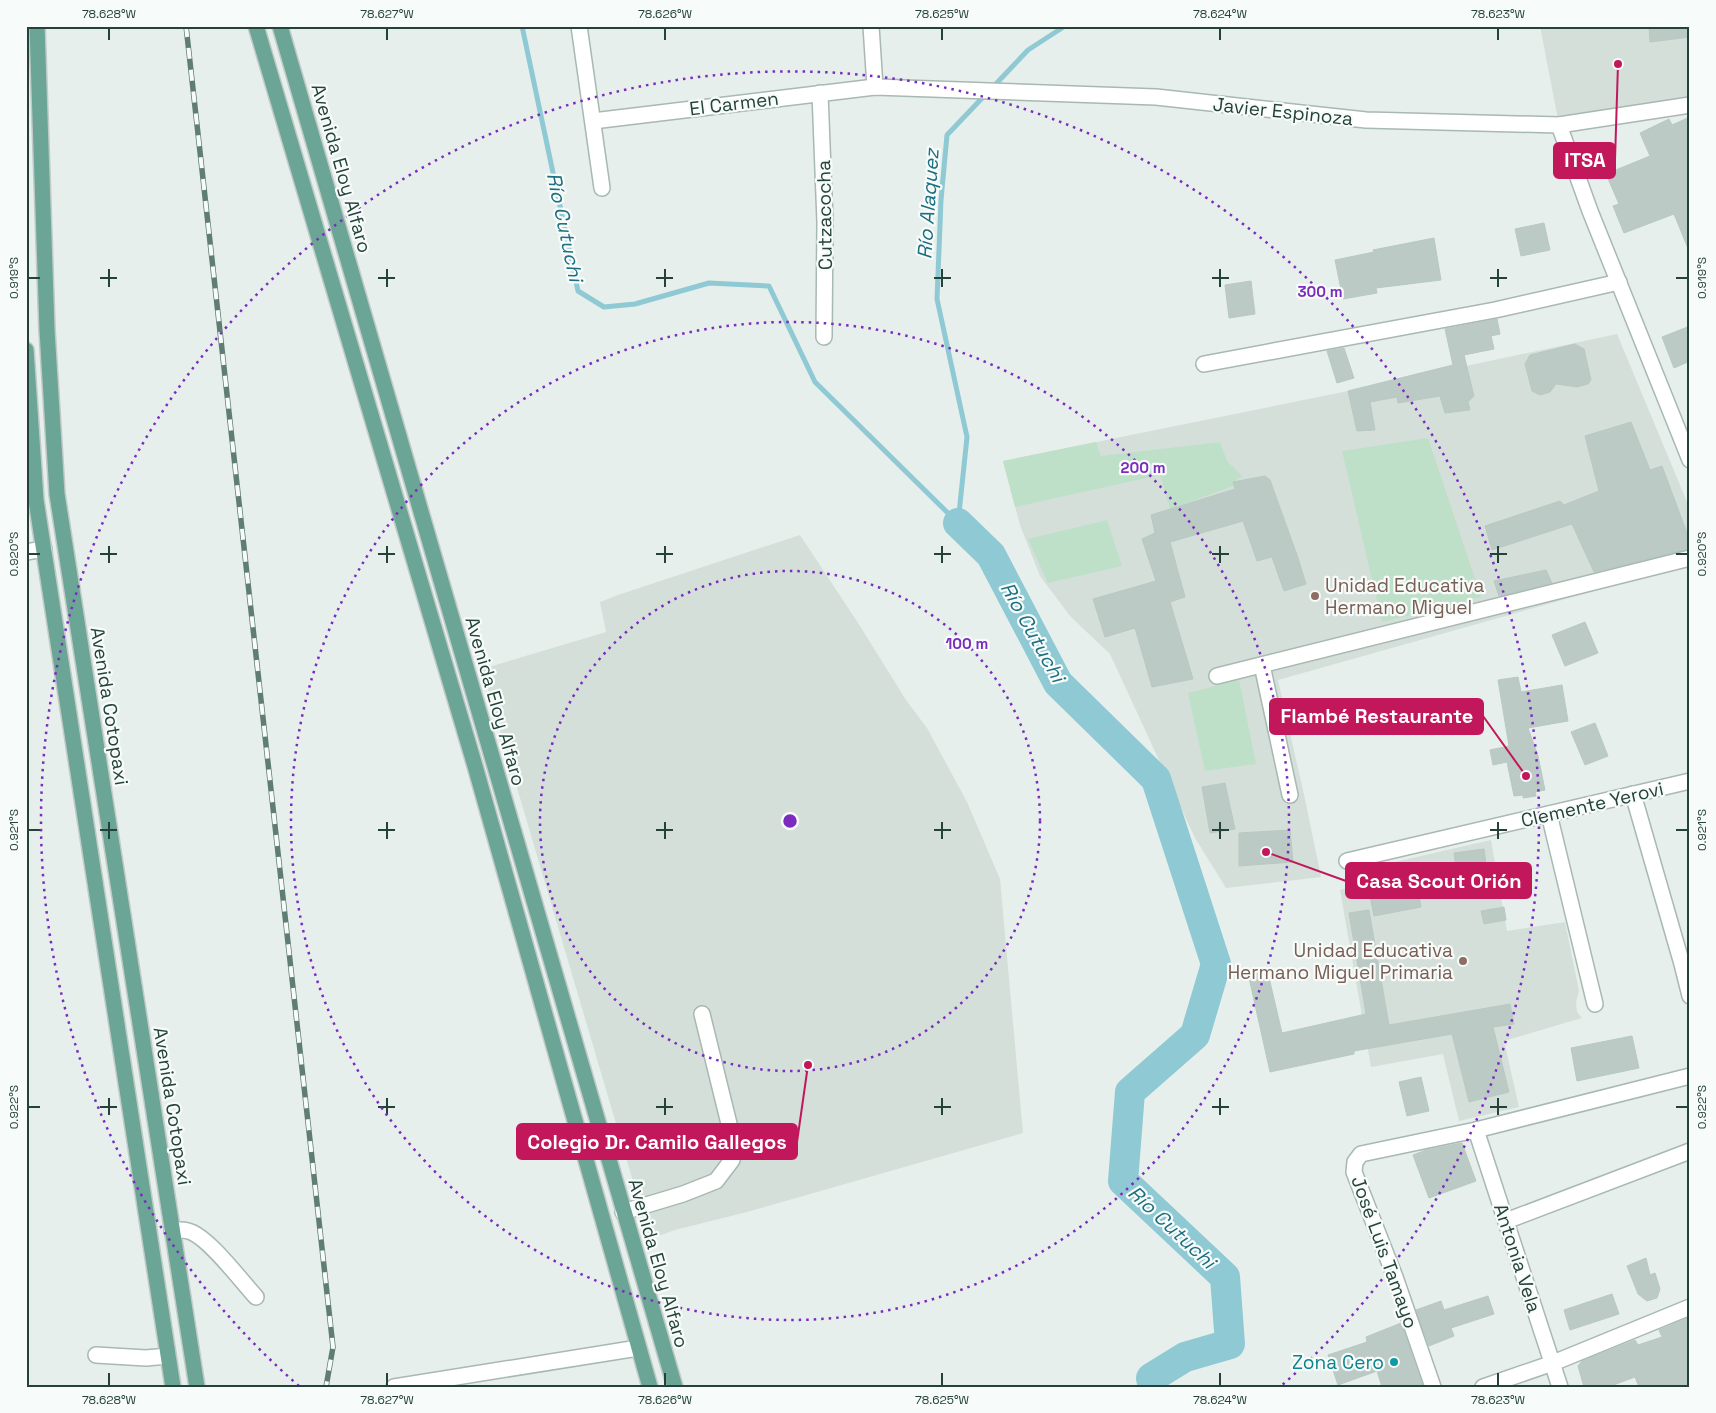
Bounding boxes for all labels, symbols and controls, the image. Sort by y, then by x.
text: 78.628°W [82,6,137,22]
text: 78.627°W [360,6,414,22]
text: 78.626°W [638,6,693,22]
text: 78.625°W [915,6,969,22]
text: 78.624°W [1193,6,1247,22]
text: 78.623°W [1471,6,1525,22]
street label: Avenida Eloy Alfaro [305,81,378,256]
street label: El Carmen [688,86,780,121]
street label: Javier Espinoza [1212,92,1354,131]
callout: ITSA [1554,143,1615,178]
water label: Río Alaquez [911,146,945,260]
text: ITSA [1564,147,1606,173]
street label: Cutzacocha [811,160,838,270]
water label: Río Cutuchi [541,170,590,286]
text: 0.919°S [6,257,22,299]
text: 0.919°S [1694,257,1710,299]
text: 300 m [1297,282,1343,301]
text: 200 m [1121,458,1165,477]
text: 0.920°S [6,532,22,576]
text: 0.920°S [1694,532,1710,576]
place label: Unidad Educativa Hermano Miguel [1325,573,1485,620]
water label: Río Cutuchi [995,577,1072,689]
marker: Unidad Educativa Hermano Miguel [1309,590,1321,602]
street label: Avenida Eloy Alfaro [459,614,532,789]
street label: Avenida Cotopaxi [85,625,134,787]
text: 100 m [946,634,988,653]
callout: Flambé Restaurante [1270,699,1483,734]
text: Flambé Restaurante [1281,703,1473,729]
street label: Clemente Yerovi [1518,776,1666,833]
text: 0.921°S [6,809,22,851]
text: 0.921°S [1694,809,1710,851]
centre of rings [781,812,799,830]
callout: Casa Scout Orión [1346,863,1531,898]
text: Casa Scout Orión [1356,868,1522,894]
place label: Unidad Educativa Hermano Miguel Primaria [1228,938,1453,985]
marker: Unidad Educativa Hermano Miguel Primaria [1457,955,1469,967]
street label: Avenida Cotopaxi [148,1025,197,1187]
text: 0.922°S [6,1085,22,1129]
text: 0.922°S [1694,1085,1710,1129]
callout: Colegio Dr. Camilo Gallegos [517,1124,797,1159]
text: Colegio Dr. Camilo Gallegos [527,1129,787,1155]
street label: José Luis Tamayo [1345,1172,1424,1332]
street label: Avenida Eloy Alfaro [622,1176,695,1351]
water label: Río Cutuchi [1123,1180,1223,1276]
street label: Antonia Vela [1488,1200,1547,1316]
place label: Zona Cero [1292,1350,1384,1375]
marker: Zona Cero [1388,1356,1400,1368]
text: 78.628°W [82,1392,137,1408]
text: 78.627°W [360,1392,414,1408]
text: 78.626°W [638,1392,693,1408]
text: 78.625°W [915,1392,969,1408]
text: 78.624°W [1193,1392,1247,1408]
text: 78.623°W [1471,1392,1525,1408]

